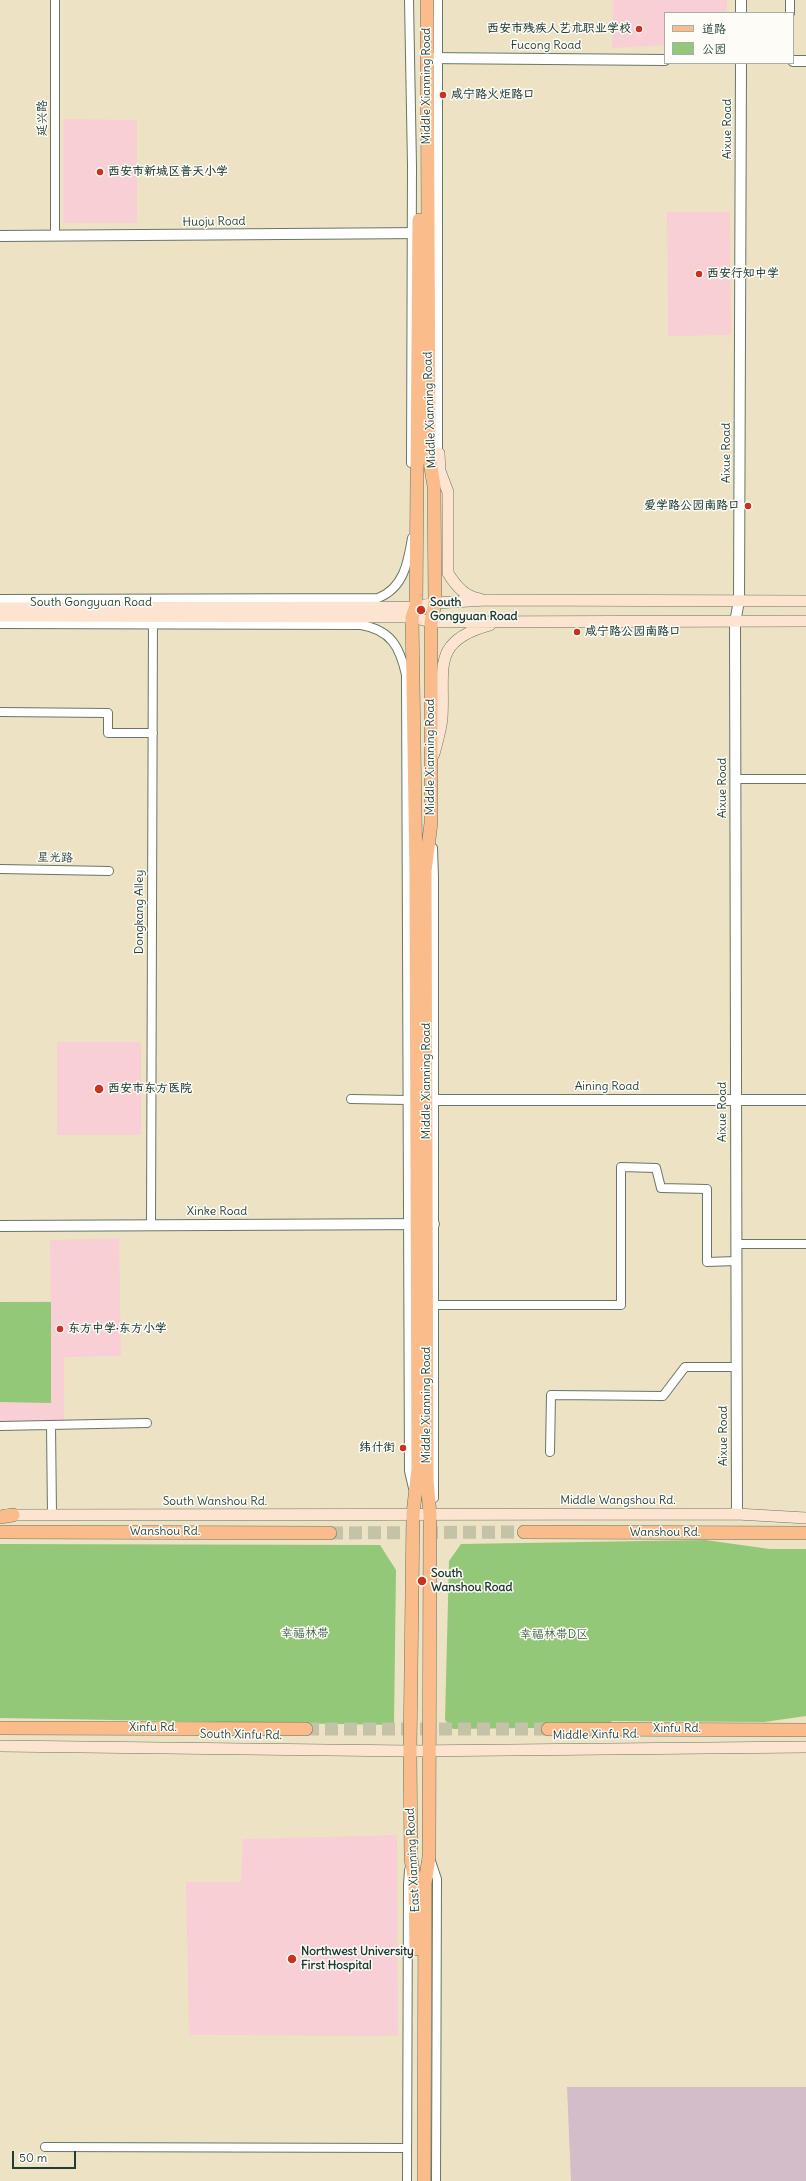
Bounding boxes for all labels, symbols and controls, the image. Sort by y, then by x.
legend [664,12,794,64]
text: 道路 [702,21,726,36]
place label: 西安市残疾人艺术职业学校 [487,22,631,36]
marker: 西安市残疾人艺术职业学校 [634,24,644,34]
street label: Middle Xianning Road [420,28,434,144]
street label: Fucong Road [511,39,581,53]
text: 公园 [702,41,726,56]
place label: 咸宁路火炬路口 [451,88,535,102]
marker: 咸宁路火炬路口 [438,90,448,100]
street label: Aixue Road [721,99,735,159]
street label: 延兴路 [36,100,50,136]
place label: 西安市新城区普天小学 [108,165,228,179]
marker: 西安市新城区普天小学 [95,167,105,177]
street label: Huoju Road [182,214,246,230]
place label: 西安行知中学 [707,267,779,281]
marker: 西安行知中学 [694,269,704,279]
street label: Middle Xianning Road [421,351,439,469]
street label: Aixue Road [720,423,734,483]
place label: 爱学路公园南路口 [644,499,740,513]
marker: 爱学路公园南路口 [743,501,753,511]
street label: South Gongyuan Road [30,596,152,610]
place label: South Gongyuan Road [430,596,518,624]
marker: South Gongyuan Road [415,604,427,616]
place label: 咸宁路公园南路口 [585,625,681,639]
marker: 咸宁路公园南路口 [572,627,582,637]
street label: Middle Xianning Road [424,699,438,815]
street label: Aixue Road [716,758,730,818]
street label: 星光路 [37,850,73,866]
street label: Dongkang Alley [133,870,147,954]
street label: Middle Xianning Road [420,1023,434,1139]
street label: Aining Road [575,1080,639,1094]
place label: 西安市东方医院 [108,1082,192,1096]
street label: Aixue Road [716,1082,730,1142]
marker: 西安市东方医院 [93,1083,105,1095]
street label: Xinke Road [187,1205,247,1219]
place label: 东方中学·东方小学 [68,1322,167,1336]
marker: 东方中学·东方小学 [55,1324,65,1334]
street label: Middle Xianning Road [420,1347,434,1463]
street label: Aixue Road [717,1406,731,1466]
place label: 纬什街 [359,1441,395,1455]
marker: 纬什街 [398,1443,408,1453]
street label: Middle Wangshou Rd. [560,1494,676,1508]
street label: South Wanshou Rd. [163,1495,267,1509]
street label: Wanshou Rd. [130,1525,200,1539]
street label: Wanshou Rd. [630,1526,700,1540]
place label: South Wanshou Road [431,1567,512,1595]
marker: South Wanshou Road [416,1575,428,1587]
park label: 幸福林带 [281,1627,329,1641]
park label: 幸福林带D区 [520,1628,588,1642]
street label: Xinfu Rd. [129,1721,177,1735]
street label: Xinfu Rd. [653,1722,701,1736]
street label: South Xinfu Rd. [200,1727,282,1743]
street label: Middle Xinfu Rd. [553,1727,639,1743]
street label: East Xianning Road [403,1808,423,1912]
place label: Northwest University First Hospital [301,1945,414,1973]
marker: Northwest University First Hospital [286,1953,298,1965]
scale bar [14,2143,78,2169]
text: 50 m [19,2150,47,2165]

